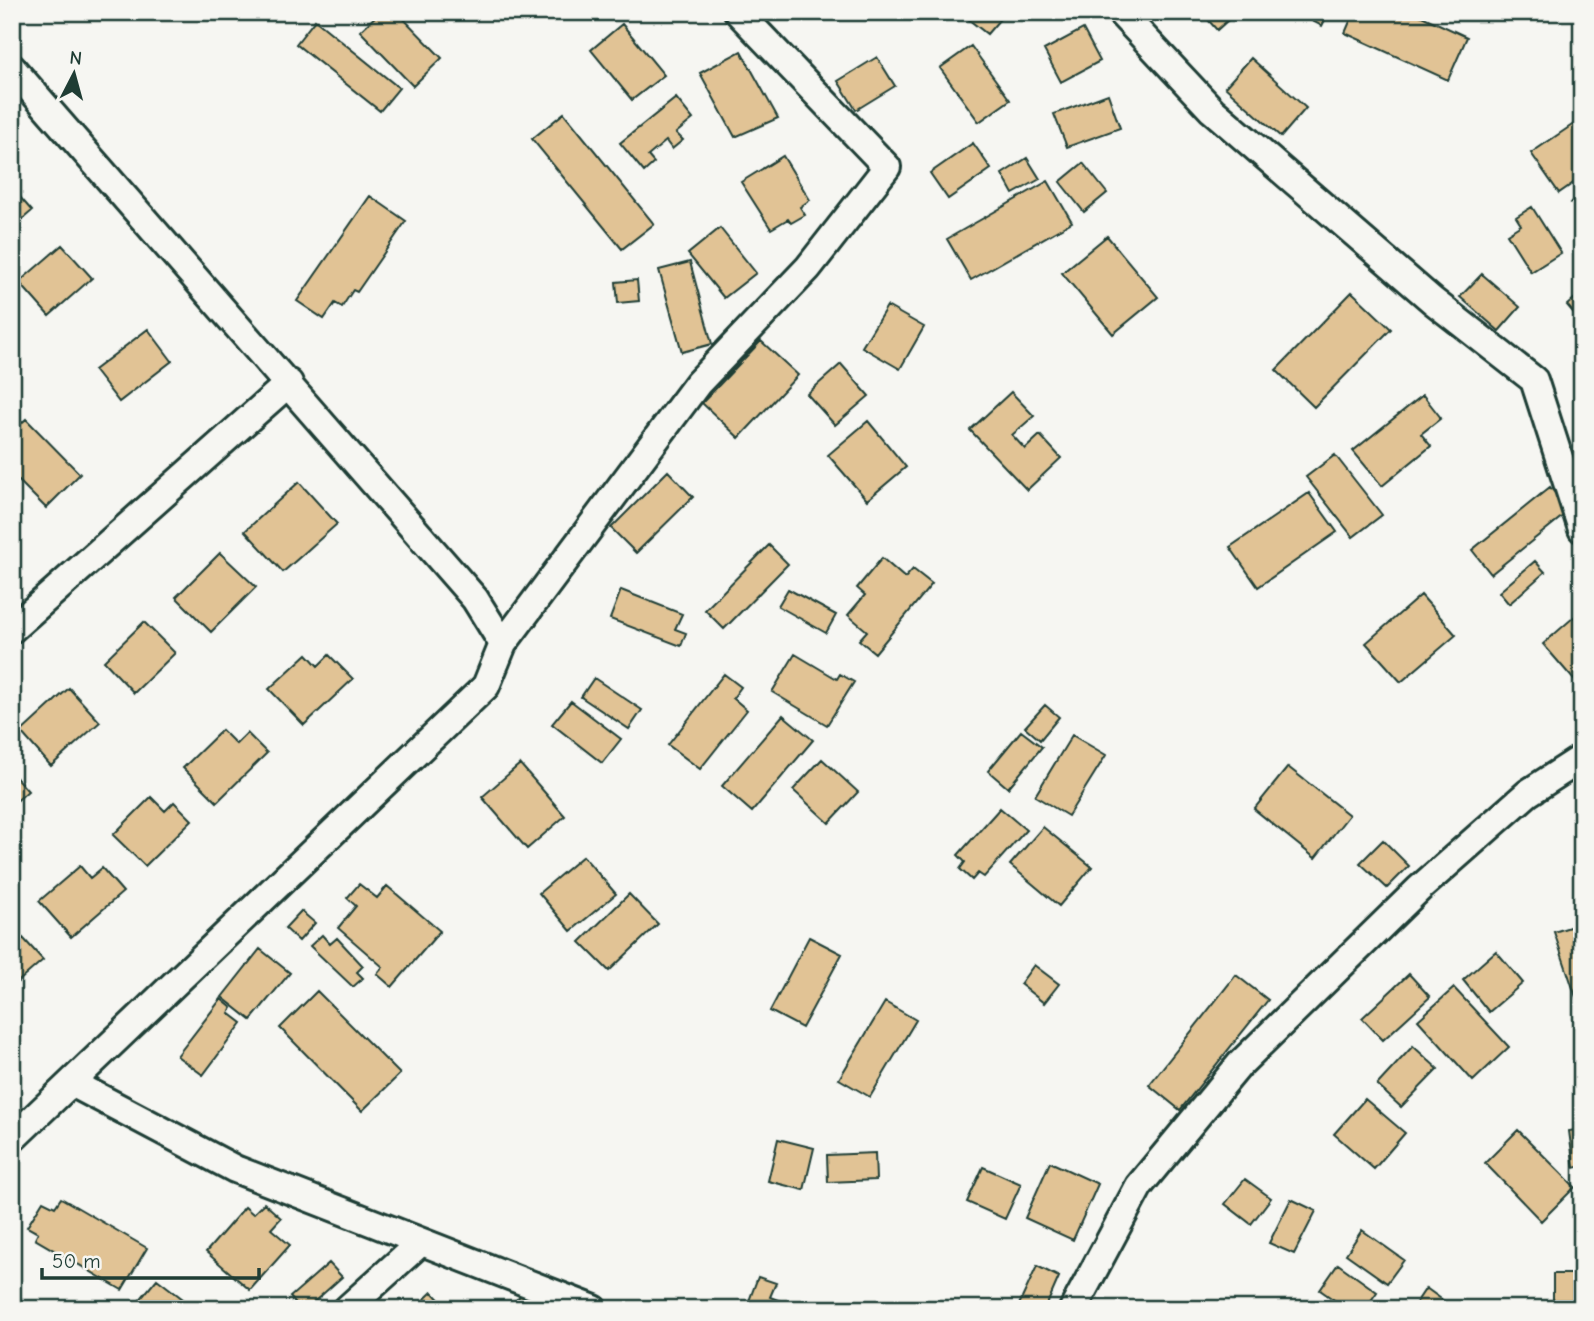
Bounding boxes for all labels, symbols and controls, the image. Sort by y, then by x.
north arrow [38,38,108,108]
text: N [68,47,83,70]
scale bar [42,1237,259,1281]
text: 50 m [52,1249,101,1273]

